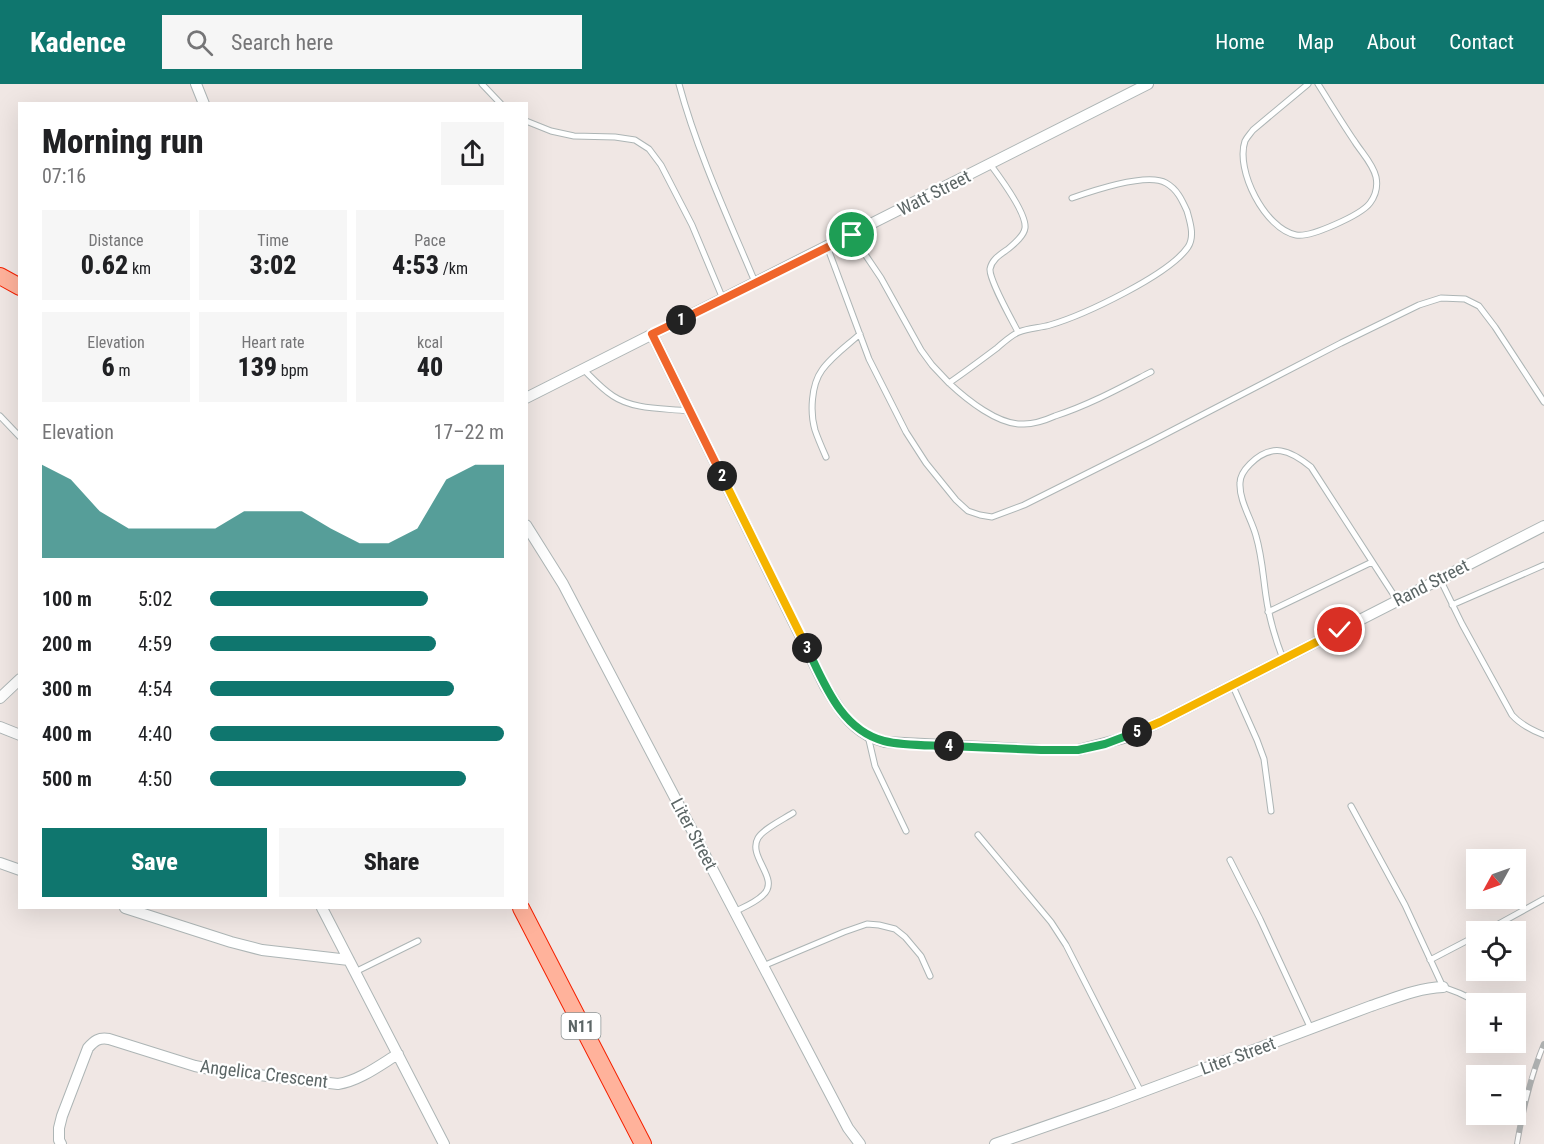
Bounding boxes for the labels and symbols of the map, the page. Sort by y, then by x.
street label: Watt Street [894,165,974,220]
pin [826,209,877,260]
pin: 1 [666,305,696,335]
pin: 2 [707,461,737,491]
street label: Rand Street [1389,555,1472,611]
pin [1314,604,1365,655]
pin: 3 [792,633,822,663]
pin: 5 [1122,717,1152,747]
pin: 4 [934,731,964,761]
street label: Liter Street [667,794,722,873]
north arrow [1466,849,1526,909]
road number: N11 [562,1013,600,1039]
street label: Liter Street [1197,1032,1278,1079]
street label: Angelica Crescent [199,1055,329,1092]

